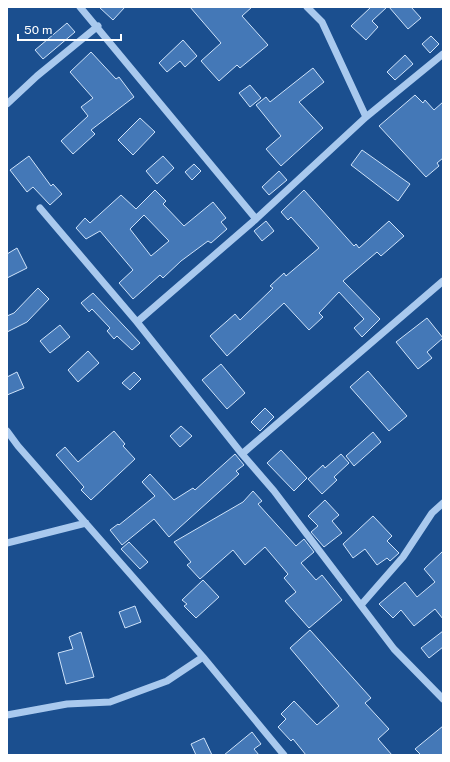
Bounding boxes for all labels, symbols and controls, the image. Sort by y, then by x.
scale bar [18,16,121,42]
text: 50 m [24,23,52,37]

